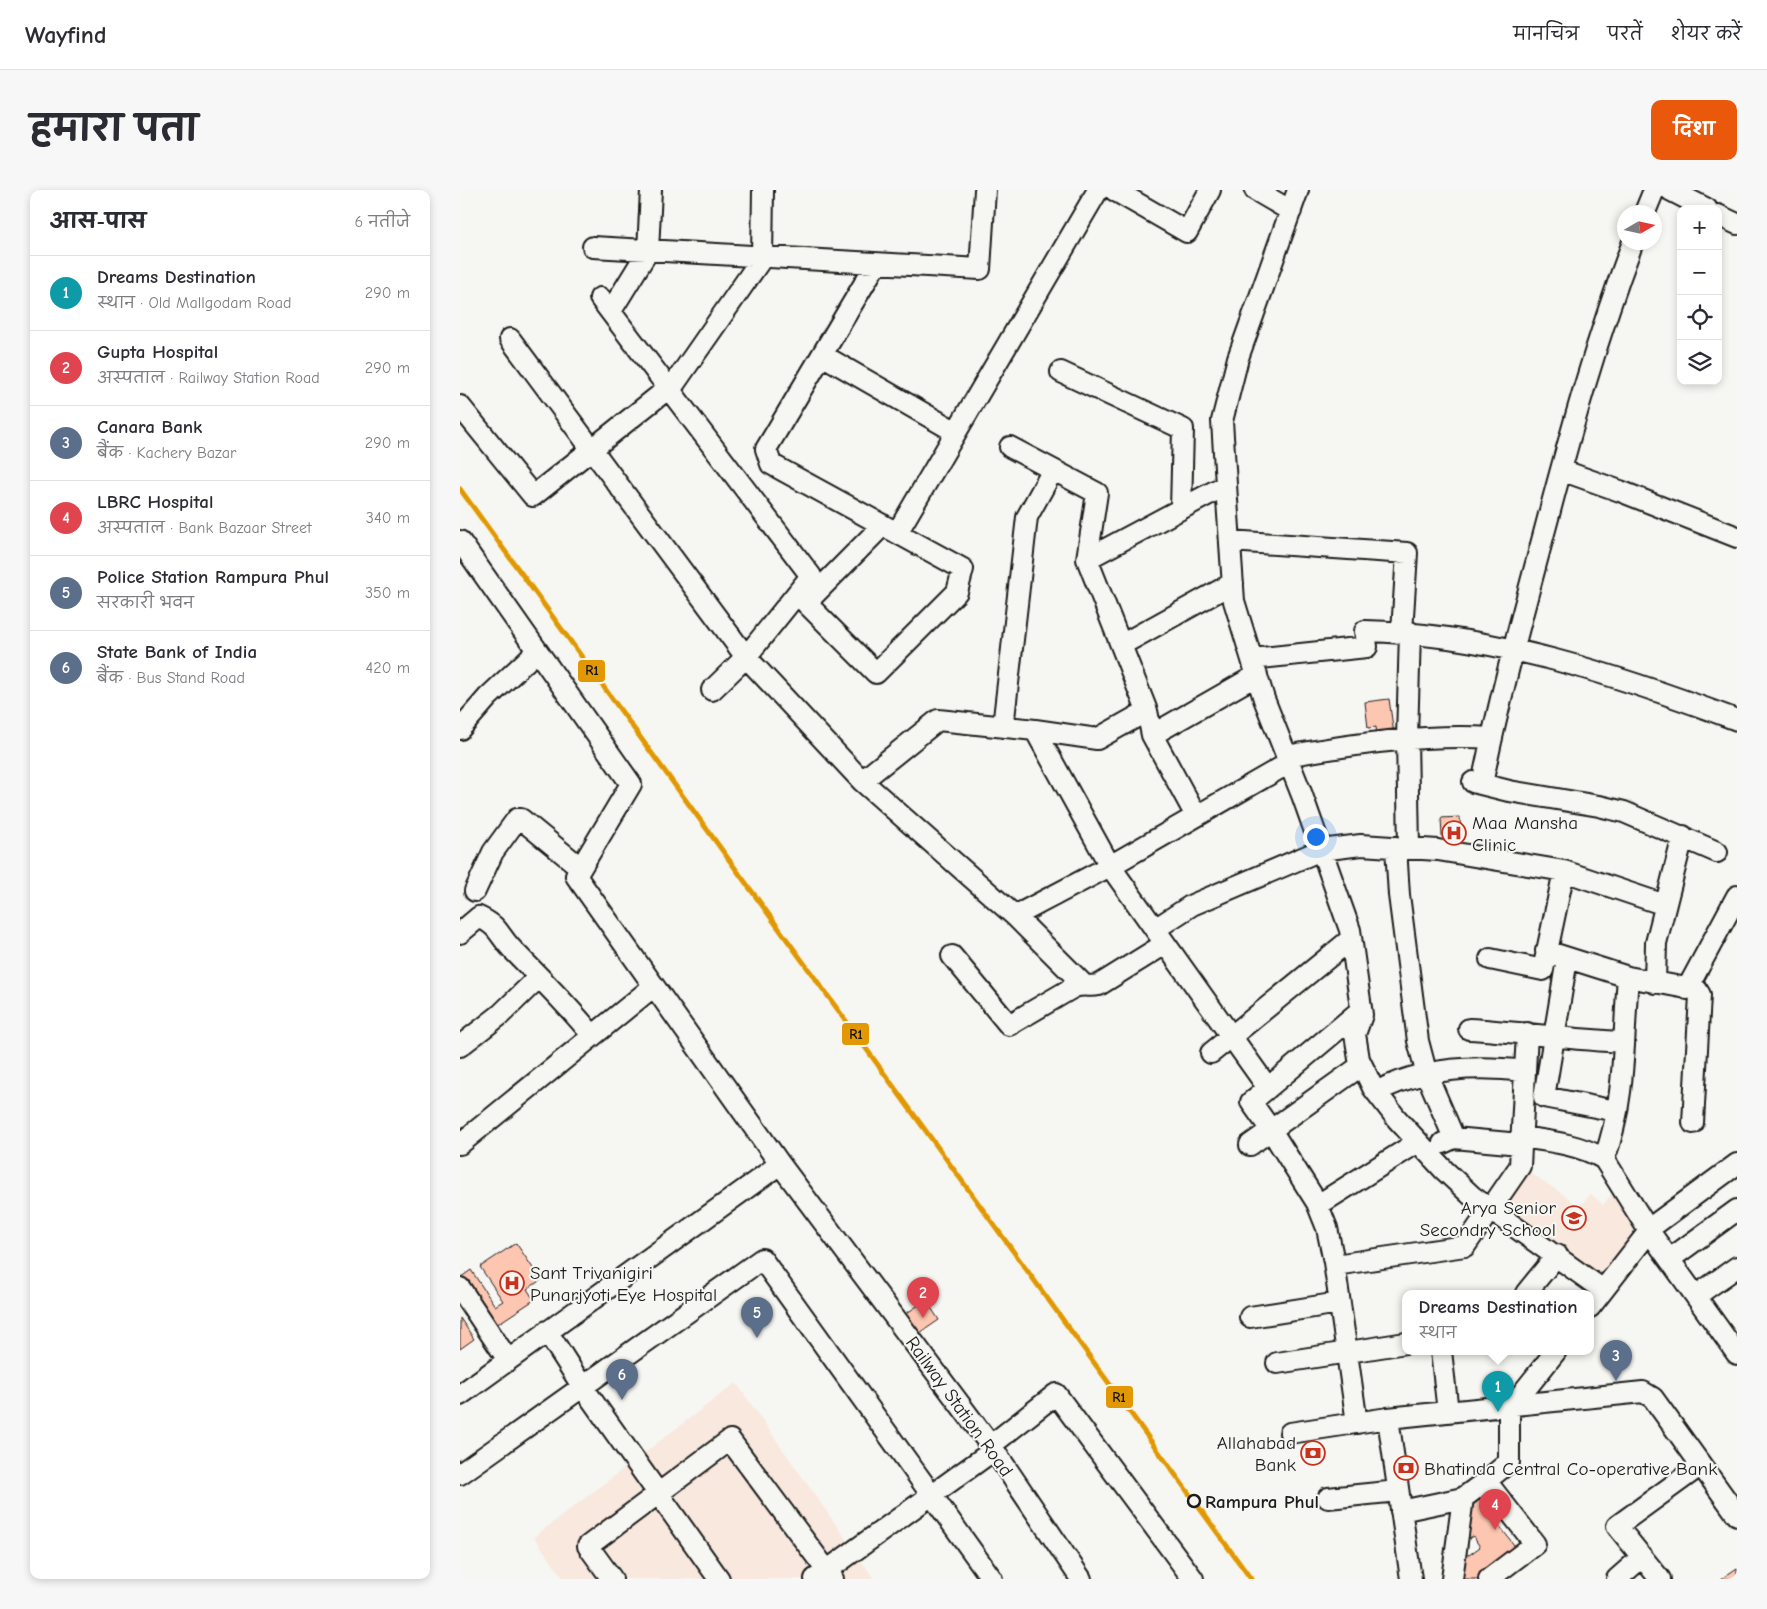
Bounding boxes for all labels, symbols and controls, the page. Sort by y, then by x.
text: Wayfind [25,21,106,49]
text: मानचित्र [1513,24,1579,45]
text: परतें [1607,24,1643,45]
text: शेयर करें [1671,24,1742,45]
button: दिशा [1651,100,1737,160]
text: हमारा पता [30,108,198,149]
north arrow [1617,205,1662,250]
map controls [1677,205,1722,385]
button: + [1677,205,1722,250]
text: आस-पास [50,209,146,233]
text: 6 नतीजे [354,213,410,231]
button: − [1677,250,1722,295]
text: Dreams Destination [97,266,256,288]
text: 1 [63,284,69,302]
text: 290 m [365,284,410,302]
text: स्थान · Old Mallgodam Road [97,294,292,312]
button: locate [1677,295,1722,340]
button: layers [1677,340,1722,385]
text: Gupta Hospital [97,341,218,363]
text: 2 [62,359,70,377]
text: 290 m [365,359,410,377]
text: अस्पताल · Railway Station Road [97,369,320,387]
text: Canara Bank [97,416,202,438]
text: 3 [62,434,70,452]
text: 290 m [365,434,410,452]
text: बैंक · Kachery Bazar [97,444,236,462]
text: LBRC Hospital [97,491,214,513]
text: 4 [62,509,70,527]
text: 340 m [366,509,410,527]
text: अस्पताल · Bank Bazaar Street [97,519,312,537]
text: Police Station Rampura Phul [97,566,329,588]
text: 5 [62,584,70,602]
text: 350 m [365,584,410,602]
text: सरकारी भवन [97,594,194,612]
text: State Bank of India [97,641,257,663]
text: 6 [62,659,70,677]
text: 420 m [366,659,410,677]
line badge: R1 [577,659,606,683]
text: R1 [585,662,599,679]
text: बैंक · Bus Stand Road [97,669,245,687]
place label: Maa Mansha Clinic [1472,812,1578,856]
hospital icon: Maa Mansha Clinic [1441,820,1467,846]
your location [1303,824,1329,850]
line badge: R1 [841,1022,870,1046]
text: R1 [849,1026,863,1043]
place label: Arya Senior Secondry School [1420,1197,1556,1241]
school or university icon: Arya Senior Secondry School [1561,1205,1587,1231]
place label: Sant Trivanigiri Punarjyoti Eye Hospital [530,1262,717,1306]
hospital icon: Sant Trivanigiri Punarjyoti Eye Hospital [499,1270,525,1296]
pin: 2 [907,1277,939,1318]
popup [1402,1290,1594,1355]
text: Dreams Destination [1419,1296,1577,1318]
pin: 5 [741,1297,773,1338]
text: स्थान [1419,1324,1456,1342]
street label: Railway Station Road [901,1332,1017,1481]
pin: 3 [1600,1340,1632,1381]
pin: 6 [606,1359,638,1400]
pin: 1 [1482,1371,1514,1412]
line badge: R1 [1105,1385,1134,1409]
text: R1 [1112,1389,1126,1406]
place label: Allahabad Bank [1217,1432,1297,1476]
bank icon: Allahabad Bank [1300,1440,1326,1466]
bank icon: Bhatinda Central Co-operative Bank [1393,1455,1419,1481]
place label: Bhatinda Central Co-operative Bank [1424,1458,1718,1480]
pin: 4 [1479,1489,1511,1530]
place label: Rampura Phul [1205,1491,1319,1513]
marker: Rampura Phul [1187,1494,1201,1508]

